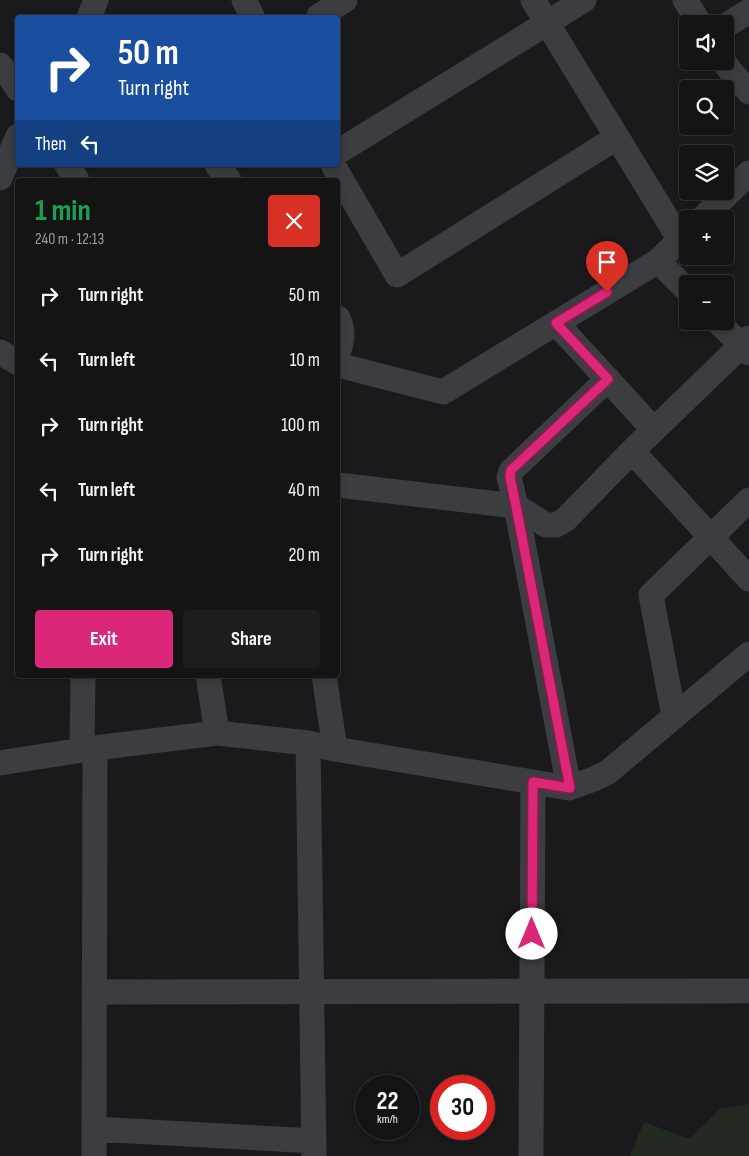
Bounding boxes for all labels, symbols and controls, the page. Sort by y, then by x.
map controls [679,15,734,330]
button: sound [679,15,734,70]
text: 50 m [118,32,179,75]
icon: right [35,35,100,100]
text: Turn right [118,75,189,102]
button: search [679,80,734,135]
icon: left [76,130,104,158]
text: Then [35,133,66,156]
button: layers [679,145,734,200]
text: 1 min [35,193,91,229]
button: close [268,195,320,247]
button: + [679,210,734,265]
text: 240 m · 12:13 [35,230,104,249]
pin [586,241,628,292]
icon: arrive [593,248,621,276]
button: − [679,275,734,330]
icon: right [35,282,63,310]
text: Turn right [78,284,143,307]
text: 50 m [289,284,320,307]
icon: left [35,347,63,375]
text: Turn left [78,349,135,372]
text: 10 m [290,349,320,372]
icon: right [35,412,63,440]
text: Turn right [78,414,143,437]
text: 100 m [281,414,320,437]
icon: left [35,477,63,505]
text: Turn left [78,479,135,502]
text: 40 m [288,479,320,502]
icon: right [35,542,63,570]
text: Turn right [78,544,143,567]
text: 20 m [288,544,320,567]
button: Exit [35,610,173,668]
button: Share [183,610,320,668]
position arrow [505,907,557,959]
speed limit sign: 30 [430,1075,495,1140]
text: 22 [377,1086,398,1117]
text: km/h [377,1112,398,1127]

